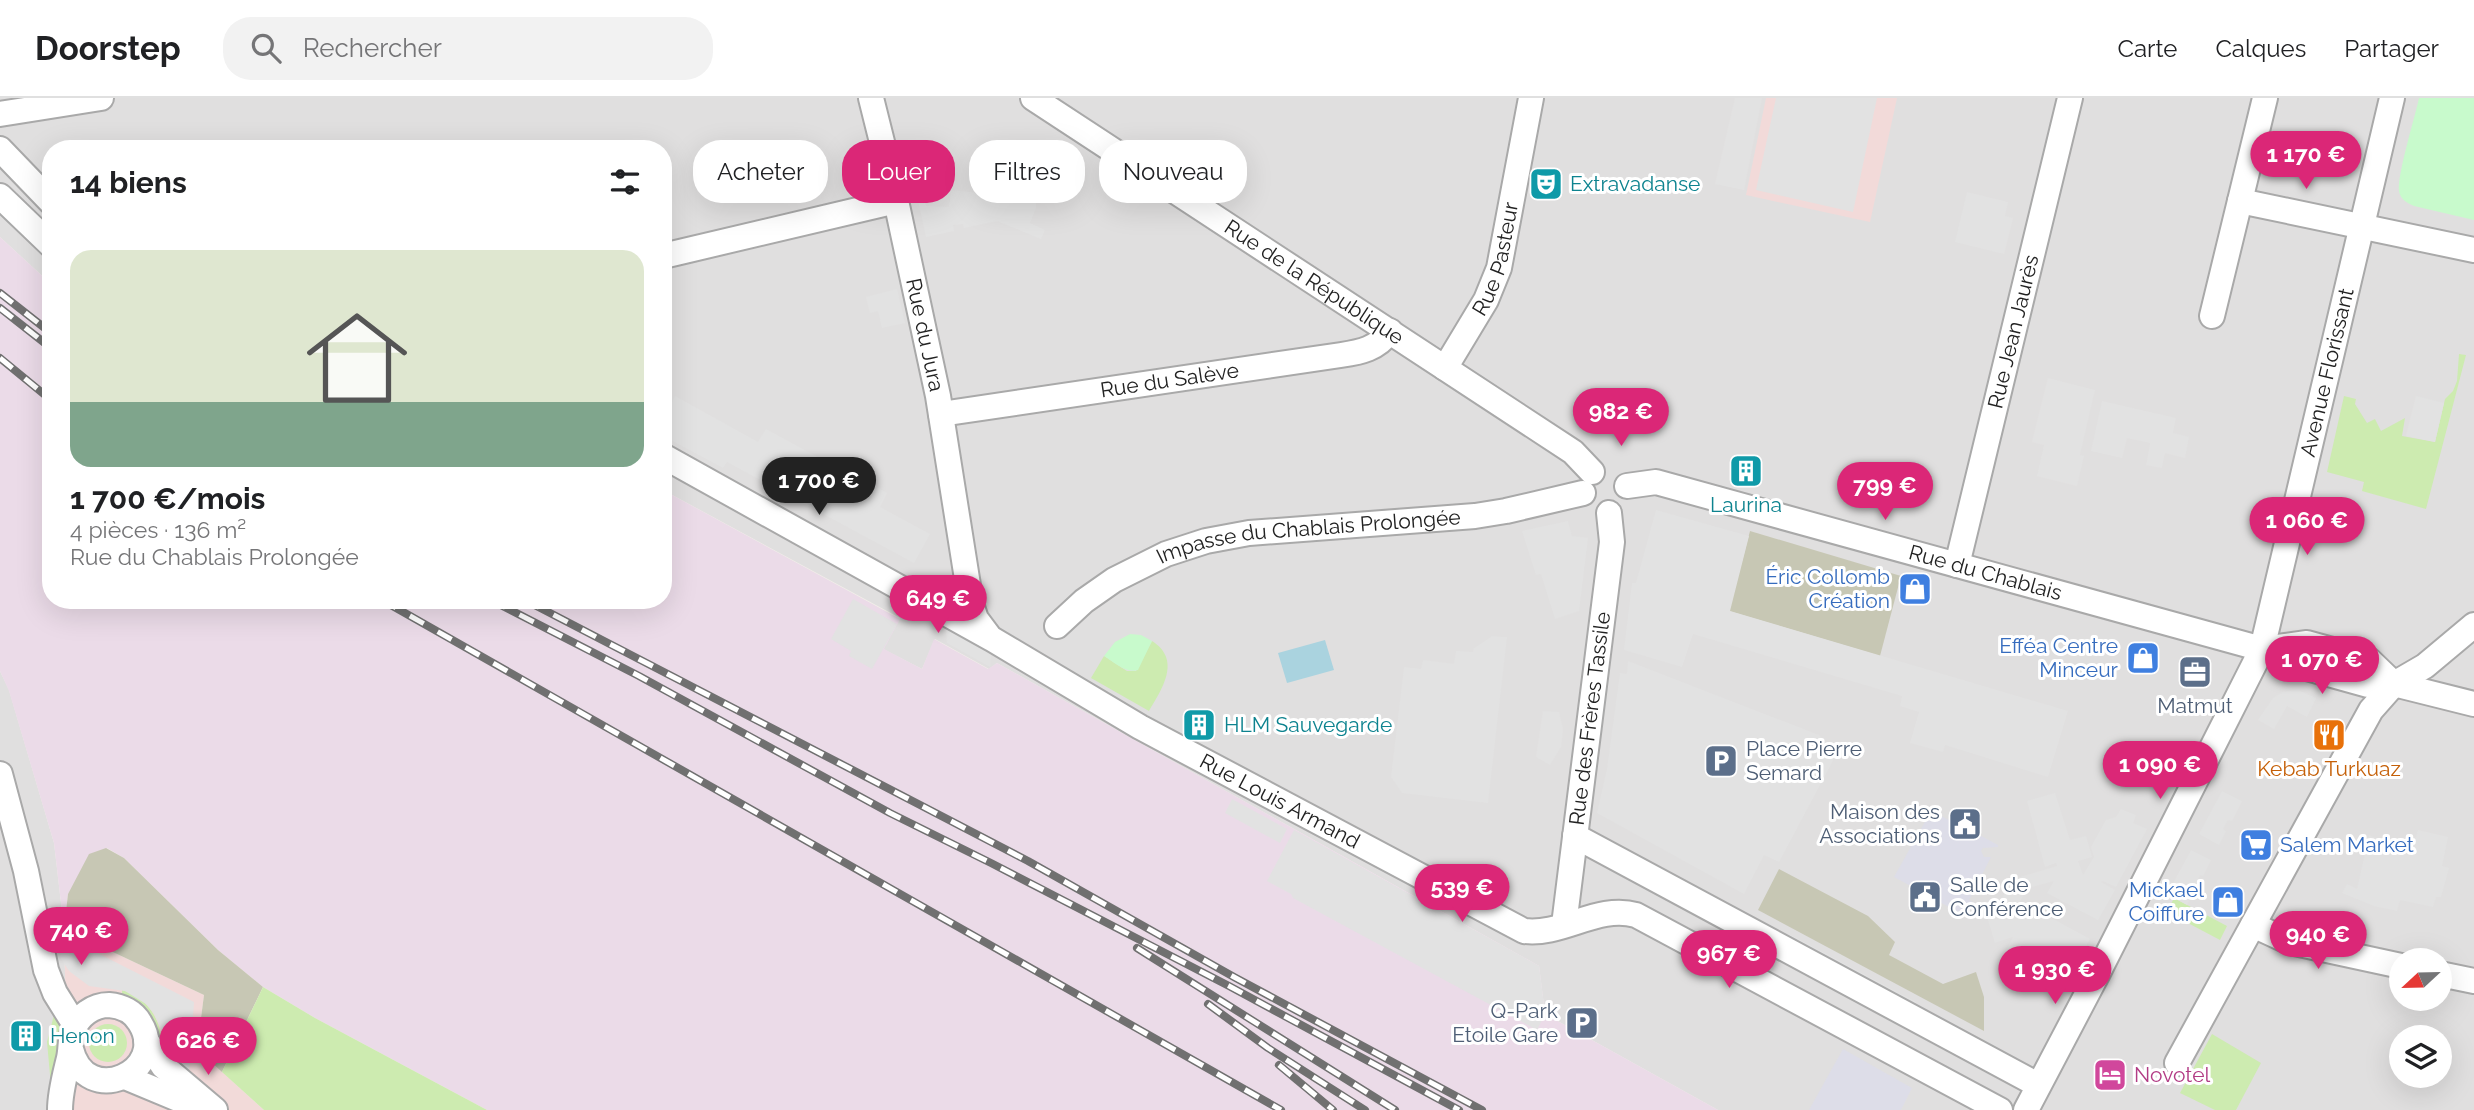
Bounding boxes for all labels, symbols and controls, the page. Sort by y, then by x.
search box [223,17,713,80]
text: Doorstep [35,29,181,68]
icon: search [247,29,285,67]
text: Rechercher [303,33,442,63]
text: Carte [2118,34,2177,63]
text: Calques [2215,34,2306,63]
text: Partager [2344,34,2439,63]
pin: 1 170 € [2241,132,2371,191]
chip: Acheter [693,140,828,203]
chip: Louer [842,140,955,203]
chip: Filtres [969,140,1085,203]
chip: Nouveau [1099,140,1247,203]
text: 1 170 € [2266,140,2346,167]
icon: filters [606,163,644,201]
text: 14 biens [70,165,187,200]
theatre icon: Extravadanse [1527,165,1565,203]
place label: Extravadanse [1570,171,1700,196]
street label: Rue Pasteur [1467,199,1523,320]
street label: Rue de la République [1220,214,1409,350]
street label: Rue Jean Jaurès [1982,252,2044,411]
street label: Rue du Jura [901,276,950,394]
street label: Avenue Florissant [2295,286,2359,459]
icon: home [294,295,420,421]
street label: Rue du Salève [1098,357,1240,402]
pin: 982 € [1572,388,1670,448]
text: 982 € [1589,397,1653,424]
building icon: Laurina [1727,452,1765,490]
pin: 1 700 € [754,458,884,517]
pin: 799 € [1836,462,1934,522]
text: 1 700 € [778,466,860,493]
text: 799 € [1853,471,1917,498]
text: 1 700 €/mois [70,481,265,516]
place label: Laurina [1710,492,1782,517]
pin: 1 060 € [2242,498,2372,557]
street label: Impasse du Chablais Prolongée [1152,504,1461,569]
text: 1 060 € [2266,506,2348,533]
text: 4 pièces · 136 m² [70,516,246,543]
street label: Rue du Chablais [1906,539,2065,605]
text: Rue du Chablais Prolongée [70,543,359,570]
place label: Éric Collomb Création [1765,564,1890,613]
shop icon: Éric Collomb Création [1896,570,1934,608]
pin: 649 € [889,575,987,635]
text: 649 € [906,584,970,611]
street label: Rue des Frères Tassile [1564,610,1615,827]
place label: Efféa Centre Minceur [1999,633,2119,682]
pin: 1 070 € [2257,636,2387,696]
shop icon: Efféa Centre Minceur [2124,639,2162,677]
text: 1 070 € [2281,645,2363,672]
office icon: Matmut [2176,653,2214,691]
place label: Matmut [2157,693,2233,718]
building icon: HLM Sauvegarde [1180,706,1218,744]
place label: HLM Sauvegarde [1224,712,1392,737]
restaurant icon: Kebab Turkuaz [2310,716,2348,754]
place label: Place Pierre Semard [1746,736,1862,785]
parking icon: Place Pierre Semard [1702,742,1740,780]
pin: 1 090 € [2095,742,2225,801]
street label: Rue Louis Armand [1196,748,1364,854]
text: 1 090 € [2119,750,2201,777]
place label: Kebab Turkuaz [2257,756,2401,781]
place label: Maison des Associations [1819,799,1940,848]
public building icon: Maison des Associations [1946,805,1984,843]
supermarket icon: Salem Market [2237,826,2275,864]
place label: Salem Market [2280,832,2414,857]
pin: 539 € [1413,864,1511,924]
place label: Salle de Conférence [1950,872,2063,921]
text: 539 € [1431,873,1494,900]
place label: Mickael Coiffure [2128,877,2204,926]
public building icon: Salle de Conférence [1906,878,1944,916]
shop icon: Mickael Coiffure [2209,883,2247,921]
pin: 740 € [32,908,130,967]
pin: 940 € [2269,912,2367,971]
text: 740 € [49,916,113,943]
text: 940 € [2286,920,2350,947]
pin: 967 € [1680,930,1778,990]
text: 967 € [1697,939,1761,966]
pin: 1 930 € [1990,946,2120,1006]
north arrow [2389,948,2452,1012]
map controls [2389,948,2452,1088]
text: 1 930 € [2014,955,2096,982]
place label: Q-Park Etoile Gare [1452,998,1558,1047]
parking icon: Q-Park Etoile Gare [1563,1004,1601,1042]
building icon: Henon [7,1017,45,1055]
pin: 626 € [159,1018,257,1077]
place label: Henon [50,1023,115,1048]
button: layers [2389,1025,2452,1088]
text: 626 € [176,1026,240,1053]
hotel icon: Novotel [2091,1056,2129,1094]
place label: Novotel [2134,1062,2210,1087]

